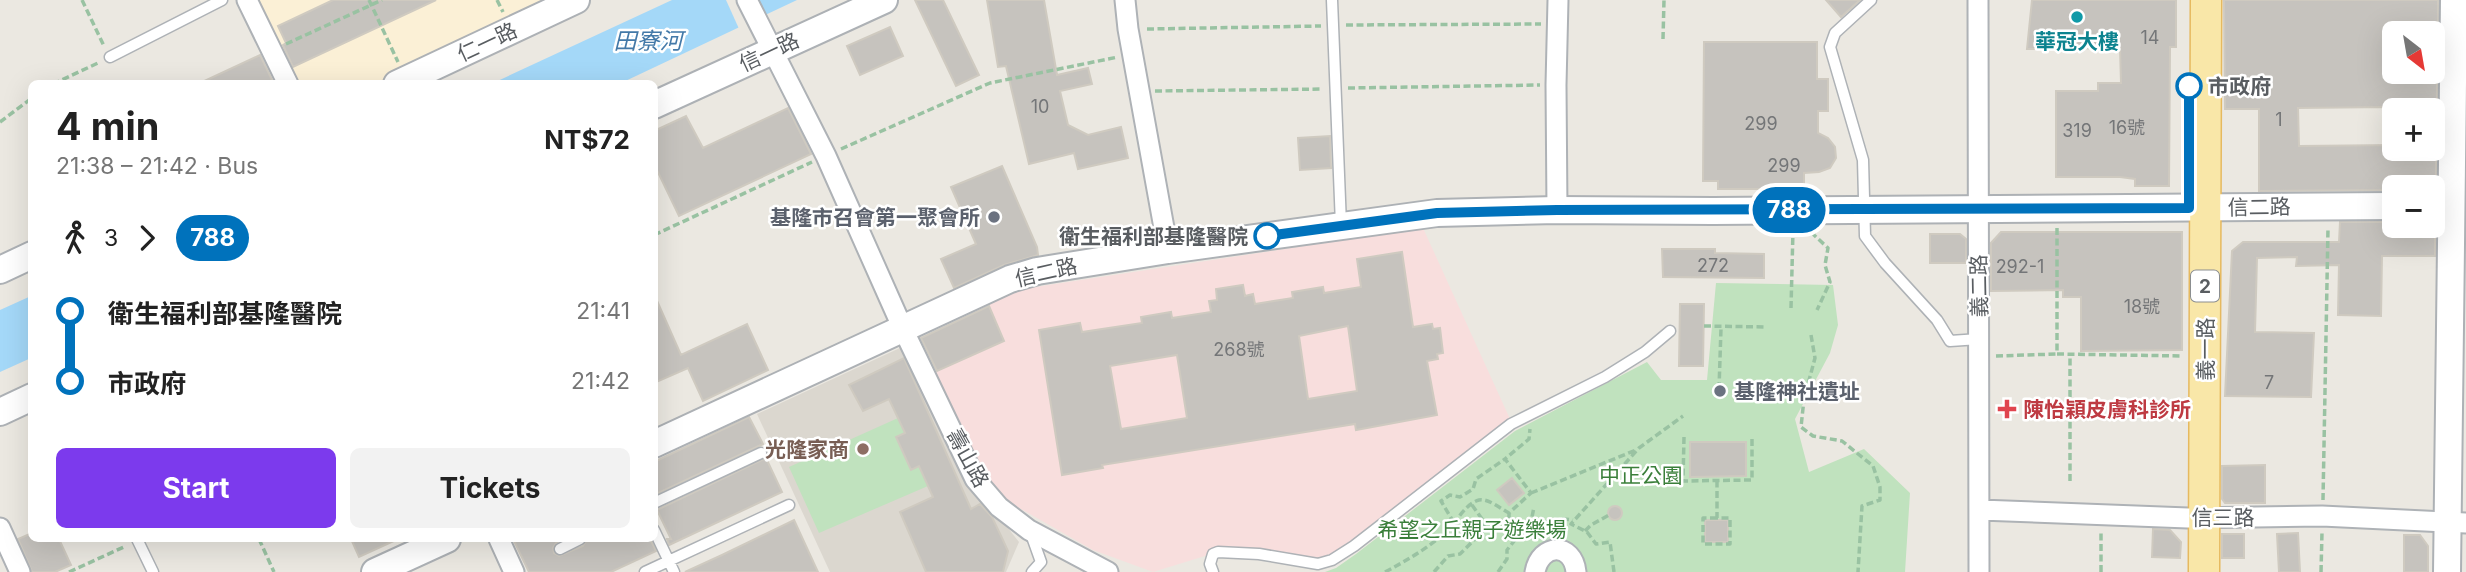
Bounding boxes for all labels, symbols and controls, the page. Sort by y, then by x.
marker: 華冠大樓 [2069,9,2085,25]
street label: 仁一路 [453,17,521,67]
north arrow [2382,21,2445,84]
map controls [2382,21,2445,238]
water label: 田寮河 [614,27,687,55]
street label: 信一路 [735,27,803,77]
house number: 14 [2141,27,2159,48]
place label: 華冠大樓 [2035,29,2119,54]
marker: 市政府 [2176,73,2202,99]
place label: 市政府 [2208,74,2271,99]
house number: 10 [1031,96,1049,117]
button: + [2382,98,2445,161]
text: 4 min [56,103,159,149]
house number: 1 [2275,109,2283,130]
house number: 299 [1744,113,1778,134]
house number: 16號 [2109,117,2145,138]
house number: 319 [2062,120,2092,141]
text: NT$72 [544,124,630,155]
text: 21:38 – 21:42 · Bus [56,152,258,180]
house number: 299 [1767,155,1801,176]
button: − [2382,175,2445,238]
line badge: 788 [1749,187,1829,233]
street label: 信二路 [2227,194,2291,220]
text: 788 [1767,195,1811,224]
place label: 基隆市召會第一聚會所 [770,205,980,230]
marker: 基隆市召會第一聚會所 [986,209,1002,225]
icon: walk [56,219,94,257]
icon: forward [128,219,166,257]
text: 788 [190,223,235,252]
marker: 衛生福利部基隆醫院 [1254,223,1280,249]
text: 3 [104,224,118,252]
place label: 衛生福利部基隆醫院 [1059,224,1248,249]
street label: 信二路 [1012,253,1080,291]
street label: 義二路 [1966,254,1992,318]
house number: 272 [1697,255,1729,276]
house number: 292-1 [1996,256,2044,277]
road number: 2 [2191,270,2219,302]
house number: 18號 [2124,296,2160,317]
text: 21:41 [576,297,630,325]
text: 衛生福利部基隆醫院 [108,298,342,329]
street label: 義一路 [2193,318,2218,381]
house number: 268號 [1213,339,1265,360]
text: 21:42 [571,367,630,395]
text: 市政府 [108,368,186,399]
house number: 7 [2264,372,2274,393]
place label: 基隆神社遺址 [1734,379,1860,404]
marker: 基隆神社遺址 [1712,383,1728,399]
place label: 陳怡穎皮膚科診所 [2023,397,2191,422]
marker: 陳怡穎皮膚科診所 [1997,399,2017,419]
street label: 壽山路 [942,424,994,492]
place label: 光隆家商 [765,437,849,462]
marker: 光隆家商 [855,441,871,457]
button: Start [56,448,336,528]
button: Tickets [350,448,630,528]
park label: 中正公園 [1599,463,1683,488]
street label: 信三路 [2192,505,2255,530]
park label: 希望之丘親子遊樂場 [1378,517,1567,542]

